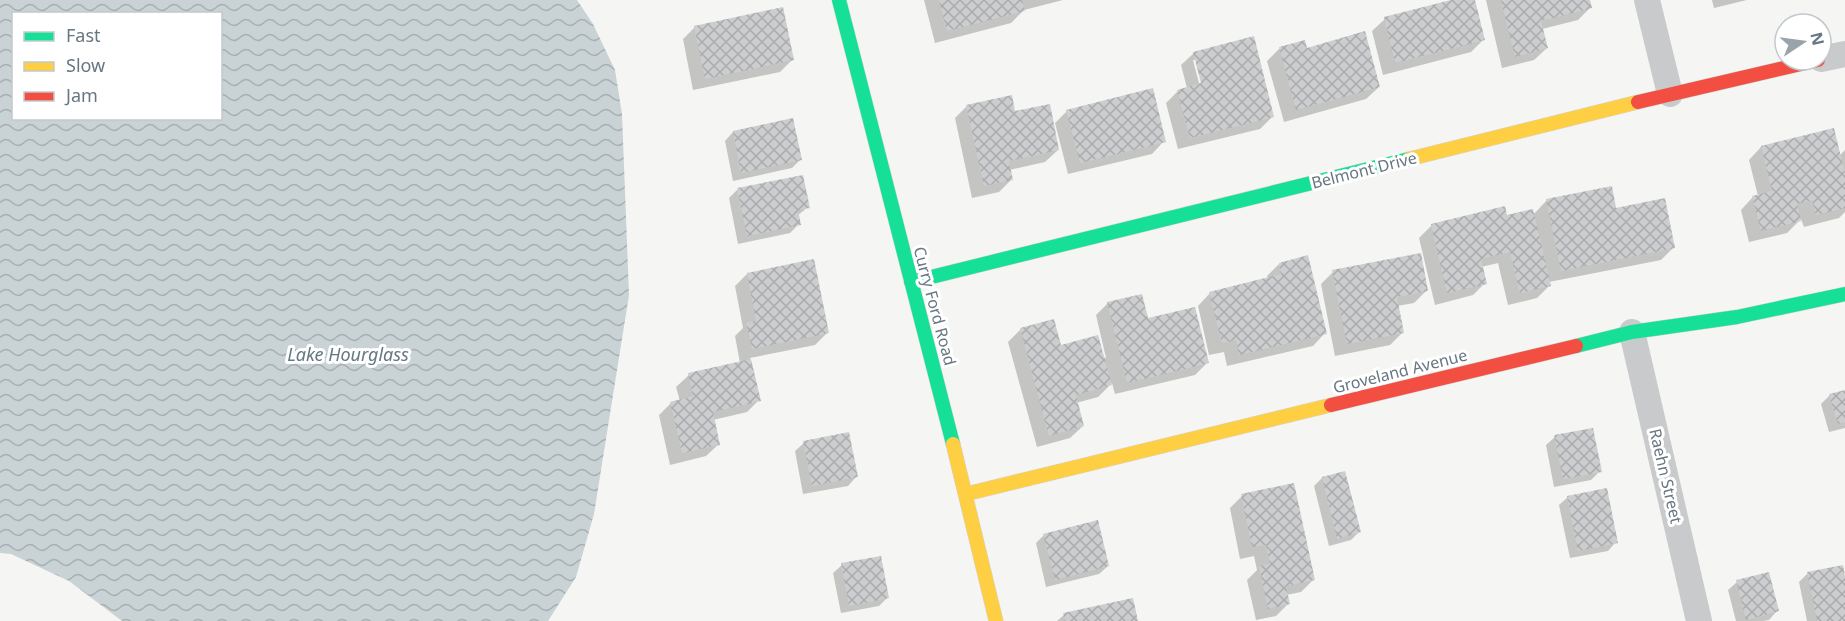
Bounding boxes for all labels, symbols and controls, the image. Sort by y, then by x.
legend [12,12,222,120]
north arrow [1773,12,1833,72]
text: Fast [66,23,101,47]
text: N [1805,30,1830,47]
text: Slow [66,53,105,77]
text: Jam [64,83,98,107]
street label: Belmont Drive [1309,146,1419,194]
street label: Curry Ford Road [909,244,961,368]
water label: Lake Hourglass [287,342,409,366]
street label: Groveland Avenue [1331,344,1469,398]
street label: Raehn Street [1644,426,1688,526]

